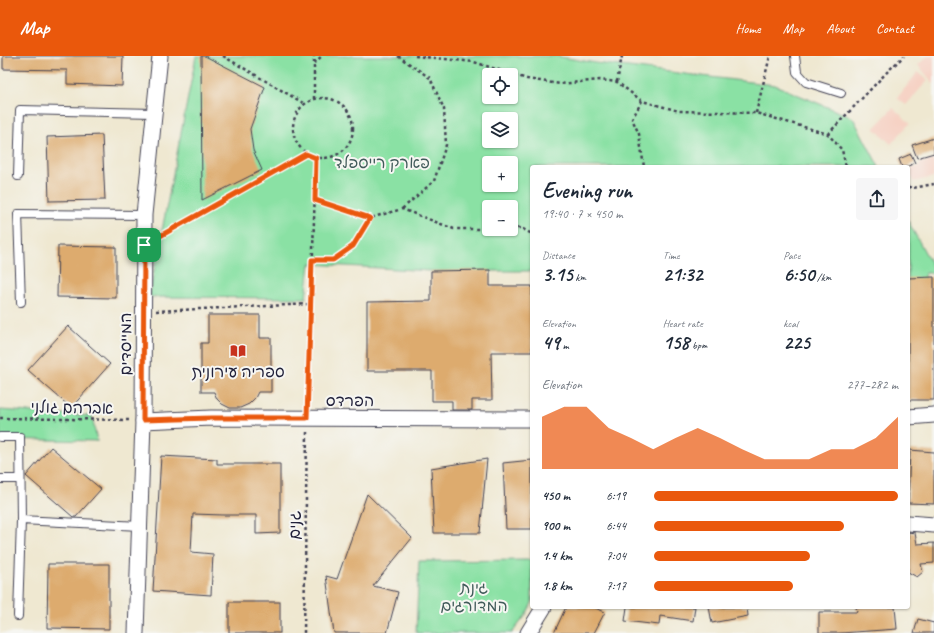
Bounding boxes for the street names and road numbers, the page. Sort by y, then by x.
street label: המייסדים [116,313,136,375]
street label: הפרדס [326,391,374,411]
street label: אברהם גולני [30,397,113,419]
street label: גנים [285,510,305,540]

